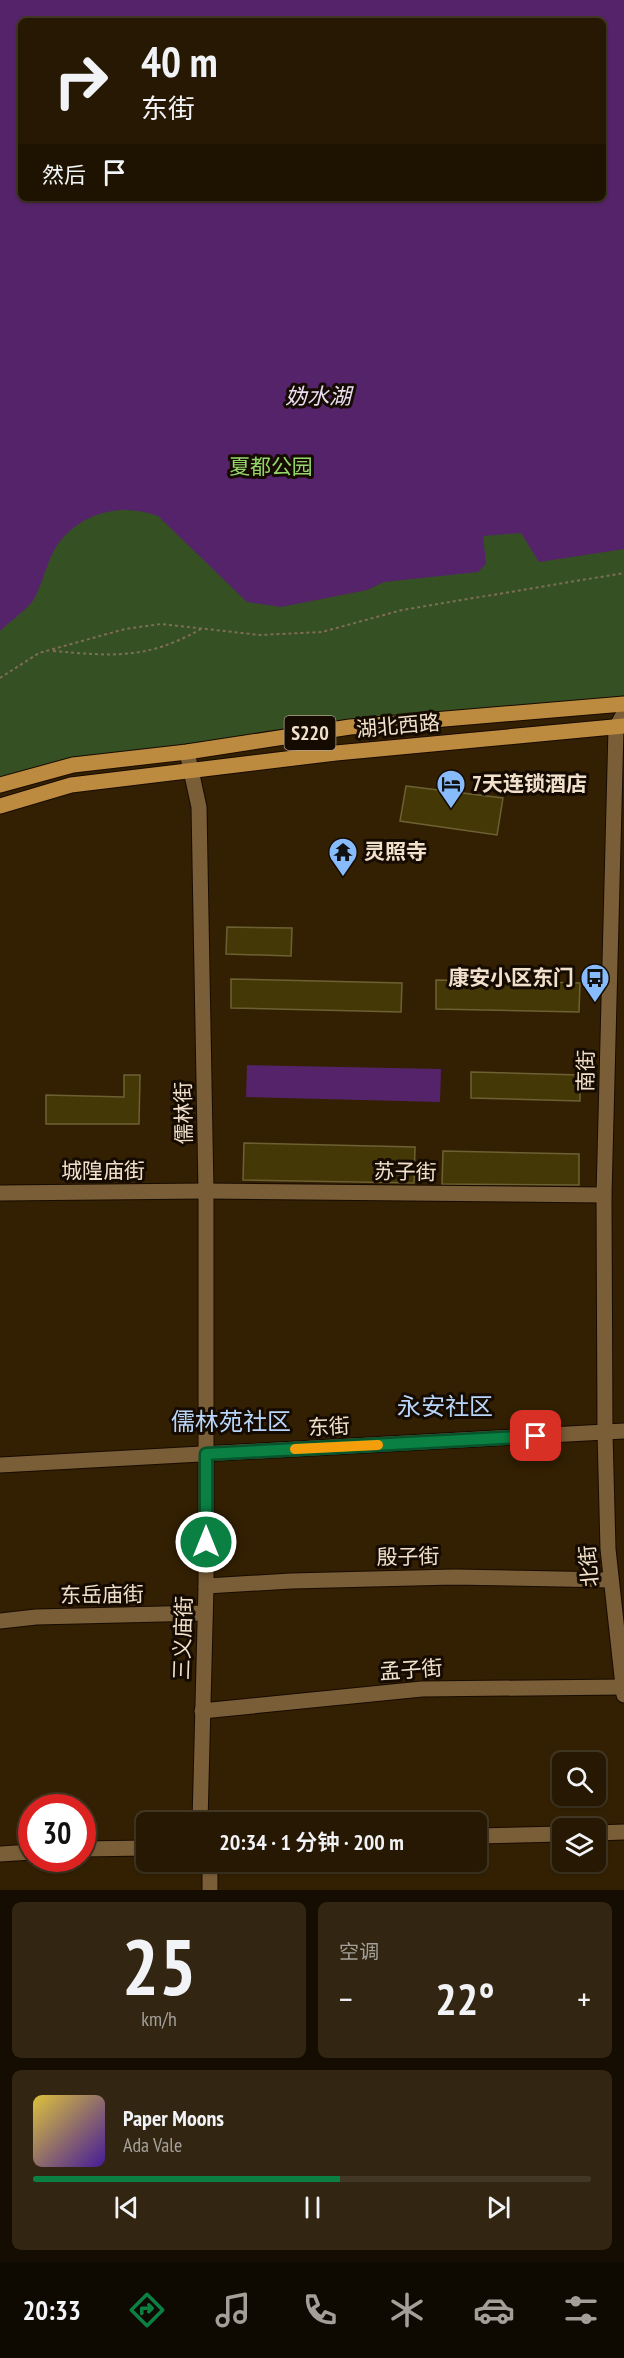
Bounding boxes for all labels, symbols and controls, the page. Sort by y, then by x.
text: 40 m [141,34,218,89]
icon: right [42,42,120,120]
text: 东街 [141,91,195,125]
icon: arrive [98,156,131,189]
text: 然后 [42,161,86,189]
water label: 妫水湖 [285,382,354,410]
park label: 夏都公园 [229,453,313,480]
street label: 湖北西路 [355,708,441,743]
road number: S220 [284,716,336,750]
hotel icon: 7天连锁酒店 [435,768,467,810]
place label: 7天连锁酒店 [472,770,587,797]
temple icon: 灵照寺 [327,836,359,878]
place label: 灵照寺 [364,838,427,865]
bus stop icon: 康安小区东门 [579,962,611,1004]
place label: 康安小区东门 [448,964,574,991]
street label: 南街 [572,1050,599,1092]
street label: 儒林街 [169,1081,198,1145]
street label: 城隍庙街 [61,1157,145,1184]
street label: 苏子街 [373,1157,437,1186]
district label: 永安社区 [397,1391,493,1422]
district label: 儒林苑社区 [171,1406,291,1437]
pin [510,1410,561,1461]
street label: 东街 [307,1412,351,1441]
icon: arrive [519,1419,552,1452]
position arrow [174,1510,238,1574]
street label: 殷子街 [376,1542,440,1571]
street label: 北街 [573,1544,604,1588]
street label: 东岳庙街 [60,1580,144,1609]
street label: 三义庙街 [168,1596,197,1680]
street label: 孟子街 [379,1654,443,1685]
map controls [552,1752,606,1872]
button: search [552,1752,606,1806]
speed limit sign: 30 [18,1794,96,1872]
button: layers [552,1818,606,1872]
text: 20:34 · 1 分钟 · 200 m [219,1828,404,1856]
text: 25 [122,1916,196,2017]
text: 空调 [339,1939,379,1965]
text: 22° [435,1969,495,2027]
text: − [339,1977,353,2020]
text: + [577,1977,591,2020]
text: km/h [141,2006,177,2032]
text: Paper Moons [123,2104,224,2132]
text: Ada Vale [123,2132,182,2158]
icon: previous [110,2191,143,2224]
icon: pause [296,2191,329,2224]
icon: next [482,2191,515,2224]
icon: directions [126,2289,168,2331]
icon: music [212,2289,254,2331]
icon: phone [299,2289,341,2331]
icon: climate [386,2289,428,2331]
icon: car [473,2289,515,2331]
icon: filters [560,2289,602,2331]
text: 20:33 [22,2293,81,2327]

